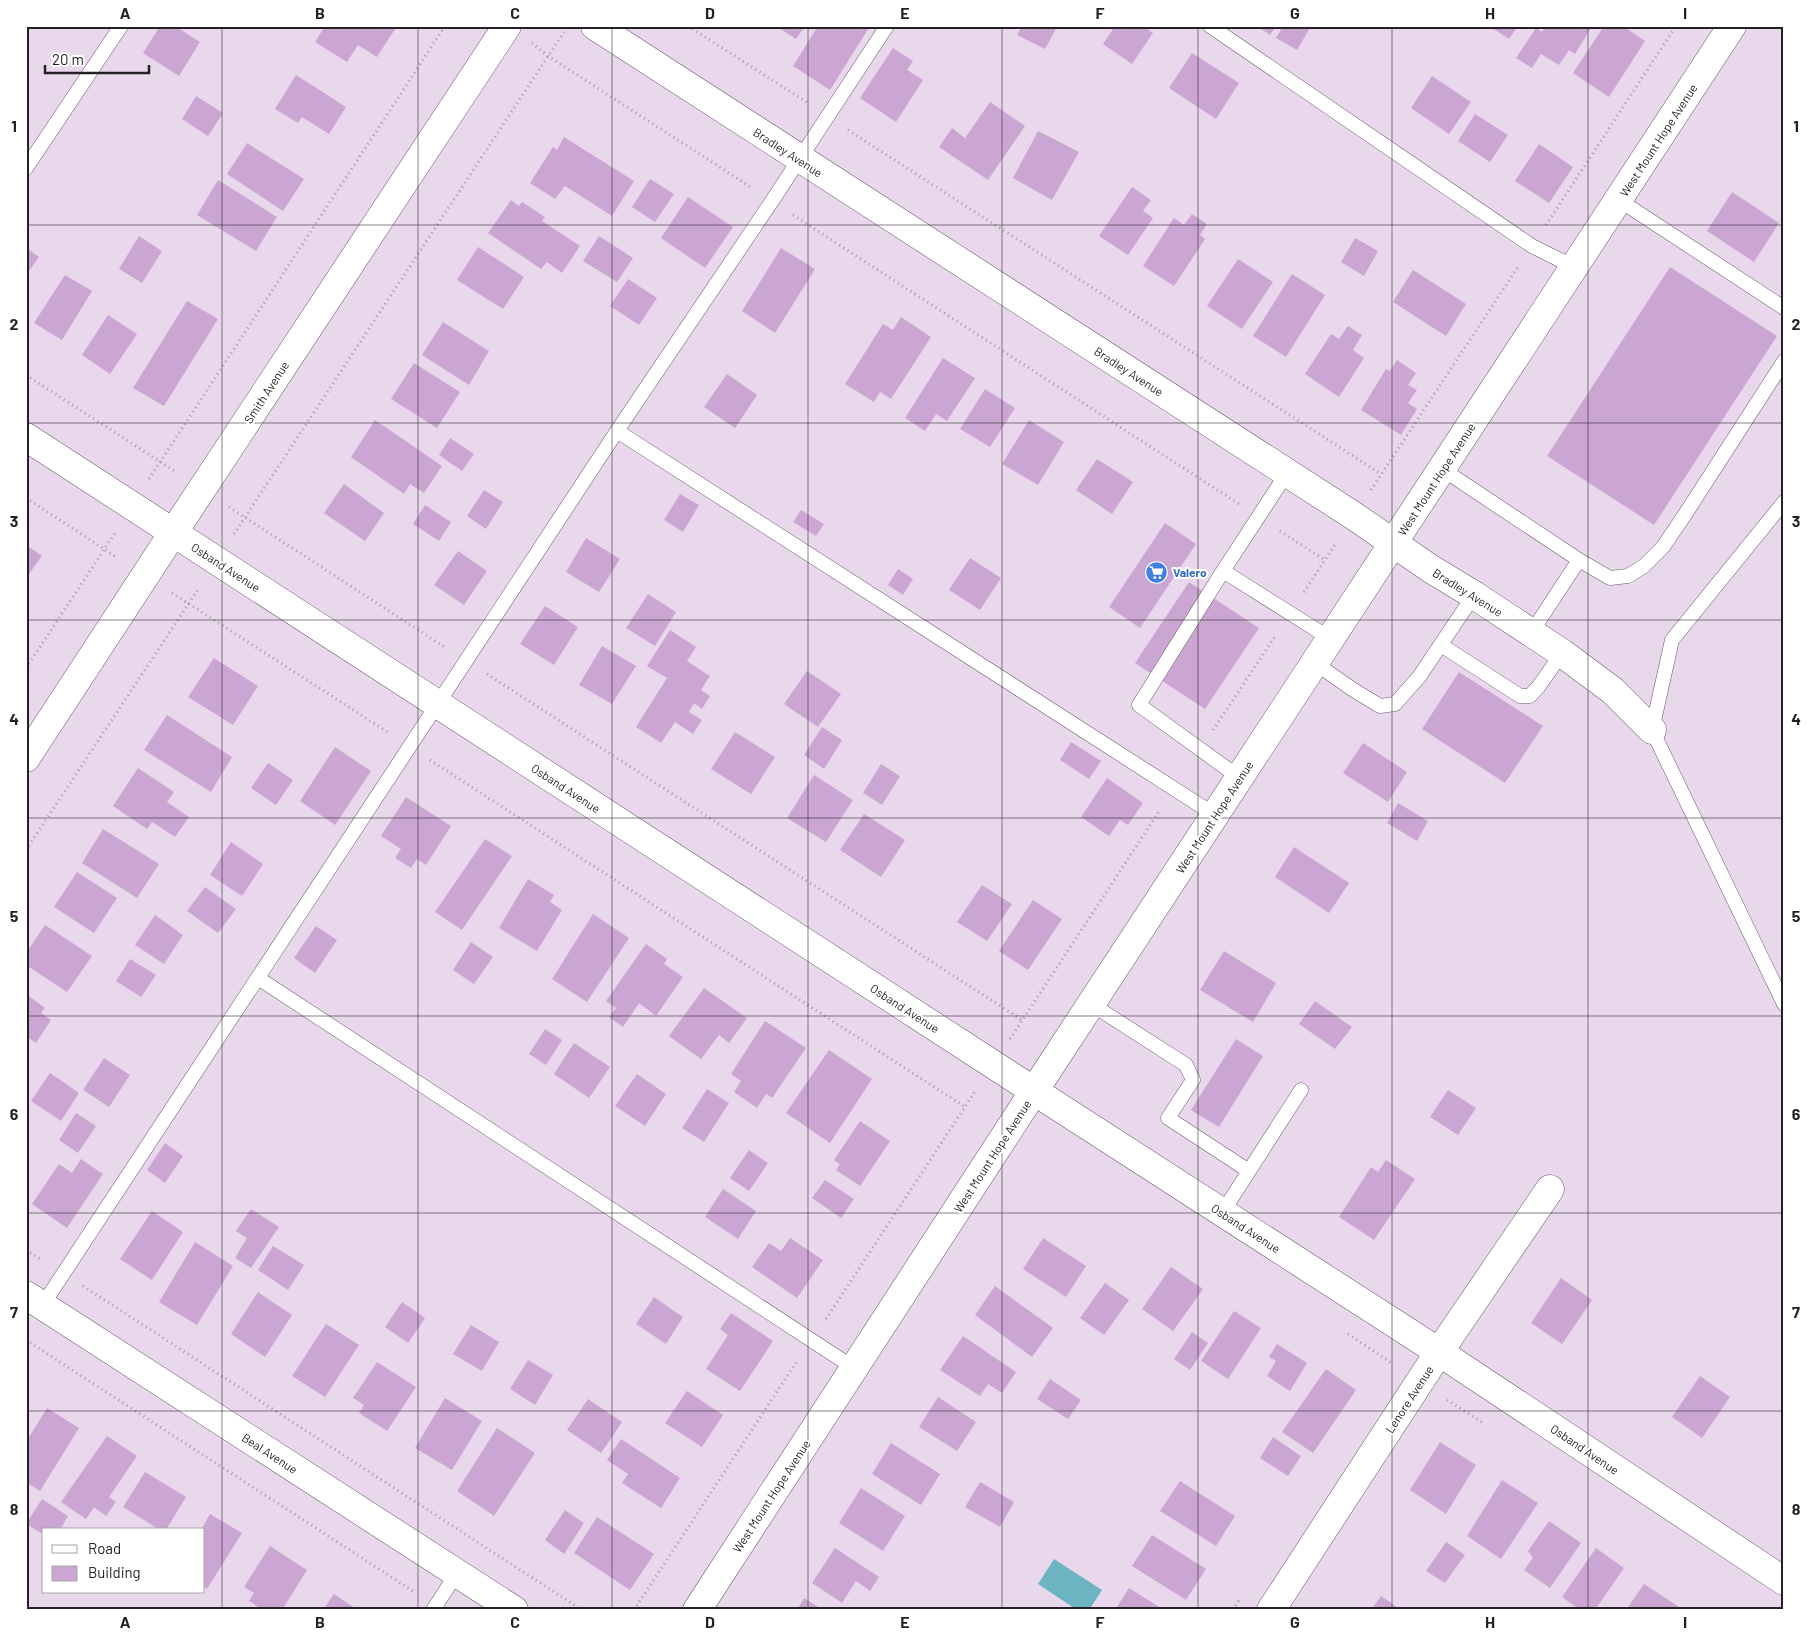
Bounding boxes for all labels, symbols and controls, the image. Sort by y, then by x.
text: A [120,3,131,22]
text: B [315,3,325,22]
text: C [510,3,520,22]
text: D [705,3,715,22]
text: E [900,3,910,22]
text: F [1096,3,1105,22]
text: G [1290,3,1300,22]
text: H [1485,3,1495,22]
text: I [1683,3,1687,22]
scale bar [45,42,149,74]
text: 20 m [52,50,84,68]
street label: West Mount Hope Avenue [1616,81,1700,199]
text: 1 [11,116,17,135]
text: 1 [1793,116,1799,135]
street label: Bradley Avenue [751,124,825,180]
text: 2 [10,314,19,333]
text: 2 [1792,314,1801,333]
street label: Bradley Avenue [1092,343,1166,399]
street label: Smith Avenue [241,358,291,426]
street label: West Mount Hope Avenue [1394,420,1478,538]
text: 3 [10,511,18,530]
text: 3 [1792,511,1800,530]
street label: Osband Avenue [189,540,263,594]
supermarket icon: Valero [1145,560,1169,584]
place label: Valero [1173,565,1207,579]
street label: Bradley Avenue [1431,565,1505,619]
text: 4 [9,709,19,728]
text: 4 [1791,709,1801,728]
street label: West Mount Hope Avenue [1172,758,1256,876]
street label: Osband Avenue [529,761,603,815]
text: 5 [10,906,19,925]
text: 5 [1792,906,1801,925]
street label: Osband Avenue [868,981,942,1035]
street label: West Mount Hope Avenue [950,1097,1034,1215]
text: 6 [10,1104,19,1123]
text: 6 [1792,1104,1801,1123]
street label: Osband Avenue [1209,1201,1283,1255]
text: 7 [10,1302,18,1321]
text: 7 [1792,1302,1800,1321]
street label: Lenore Avenue [1382,1363,1436,1435]
street label: Osband Avenue [1548,1421,1622,1477]
street label: Beal Avenue [240,1430,300,1476]
street label: West Mount Hope Avenue [729,1437,813,1555]
text: 8 [10,1499,19,1518]
text: 8 [1792,1499,1801,1518]
legend [42,1528,205,1594]
text: Road [88,1539,121,1557]
text: Building [88,1563,141,1581]
text: A [120,1612,131,1631]
text: B [315,1612,325,1631]
text: C [510,1612,520,1631]
text: D [705,1612,715,1631]
text: E [900,1612,910,1631]
text: F [1096,1612,1105,1631]
text: G [1290,1612,1300,1631]
text: H [1485,1612,1495,1631]
text: I [1683,1612,1687,1631]

